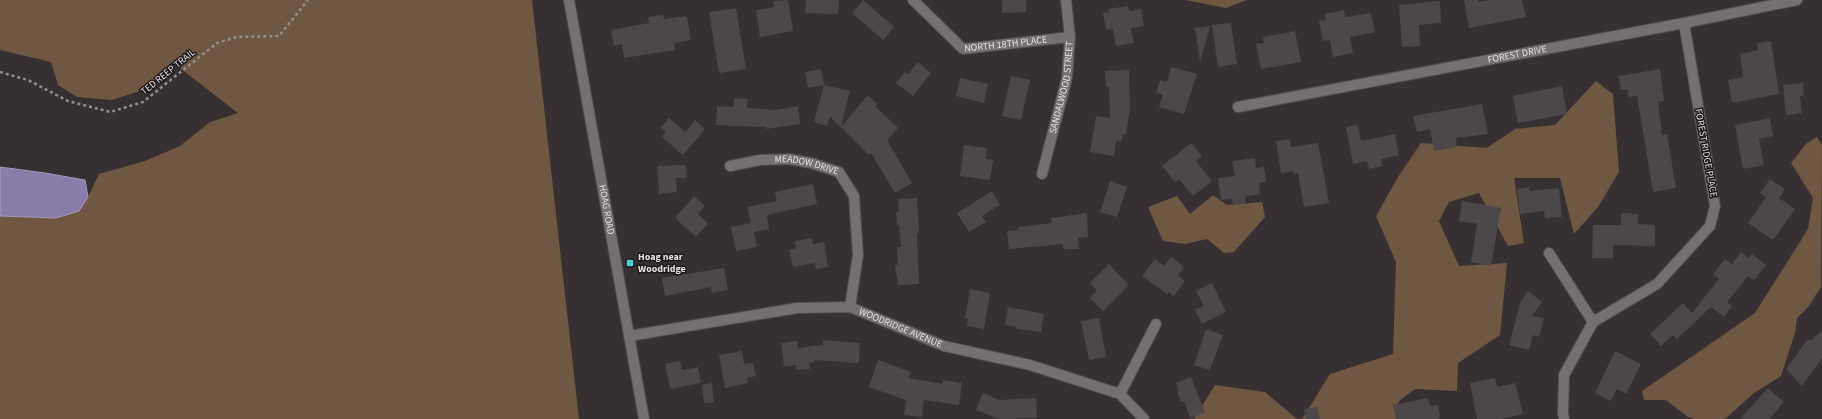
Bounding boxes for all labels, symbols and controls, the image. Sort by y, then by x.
street label: NORTH 18TH PLACE [964,33,1048,56]
street label: SANDALWOOD STREET [1046,40,1077,135]
street label: FOREST DRIVE [1486,42,1548,67]
street label: TED REEP TRAIL [138,46,198,98]
street label: FOREST RIDGE PLACE [1691,108,1721,198]
street label: MEADOW DRIVE [774,152,841,178]
street label: HOAG ROAD [595,184,618,236]
place label: Hoag near Woodridge [638,250,686,276]
marker: Hoag near Woodridge [625,258,635,268]
street label: WOODRIDGE AVENUE [857,304,944,351]

